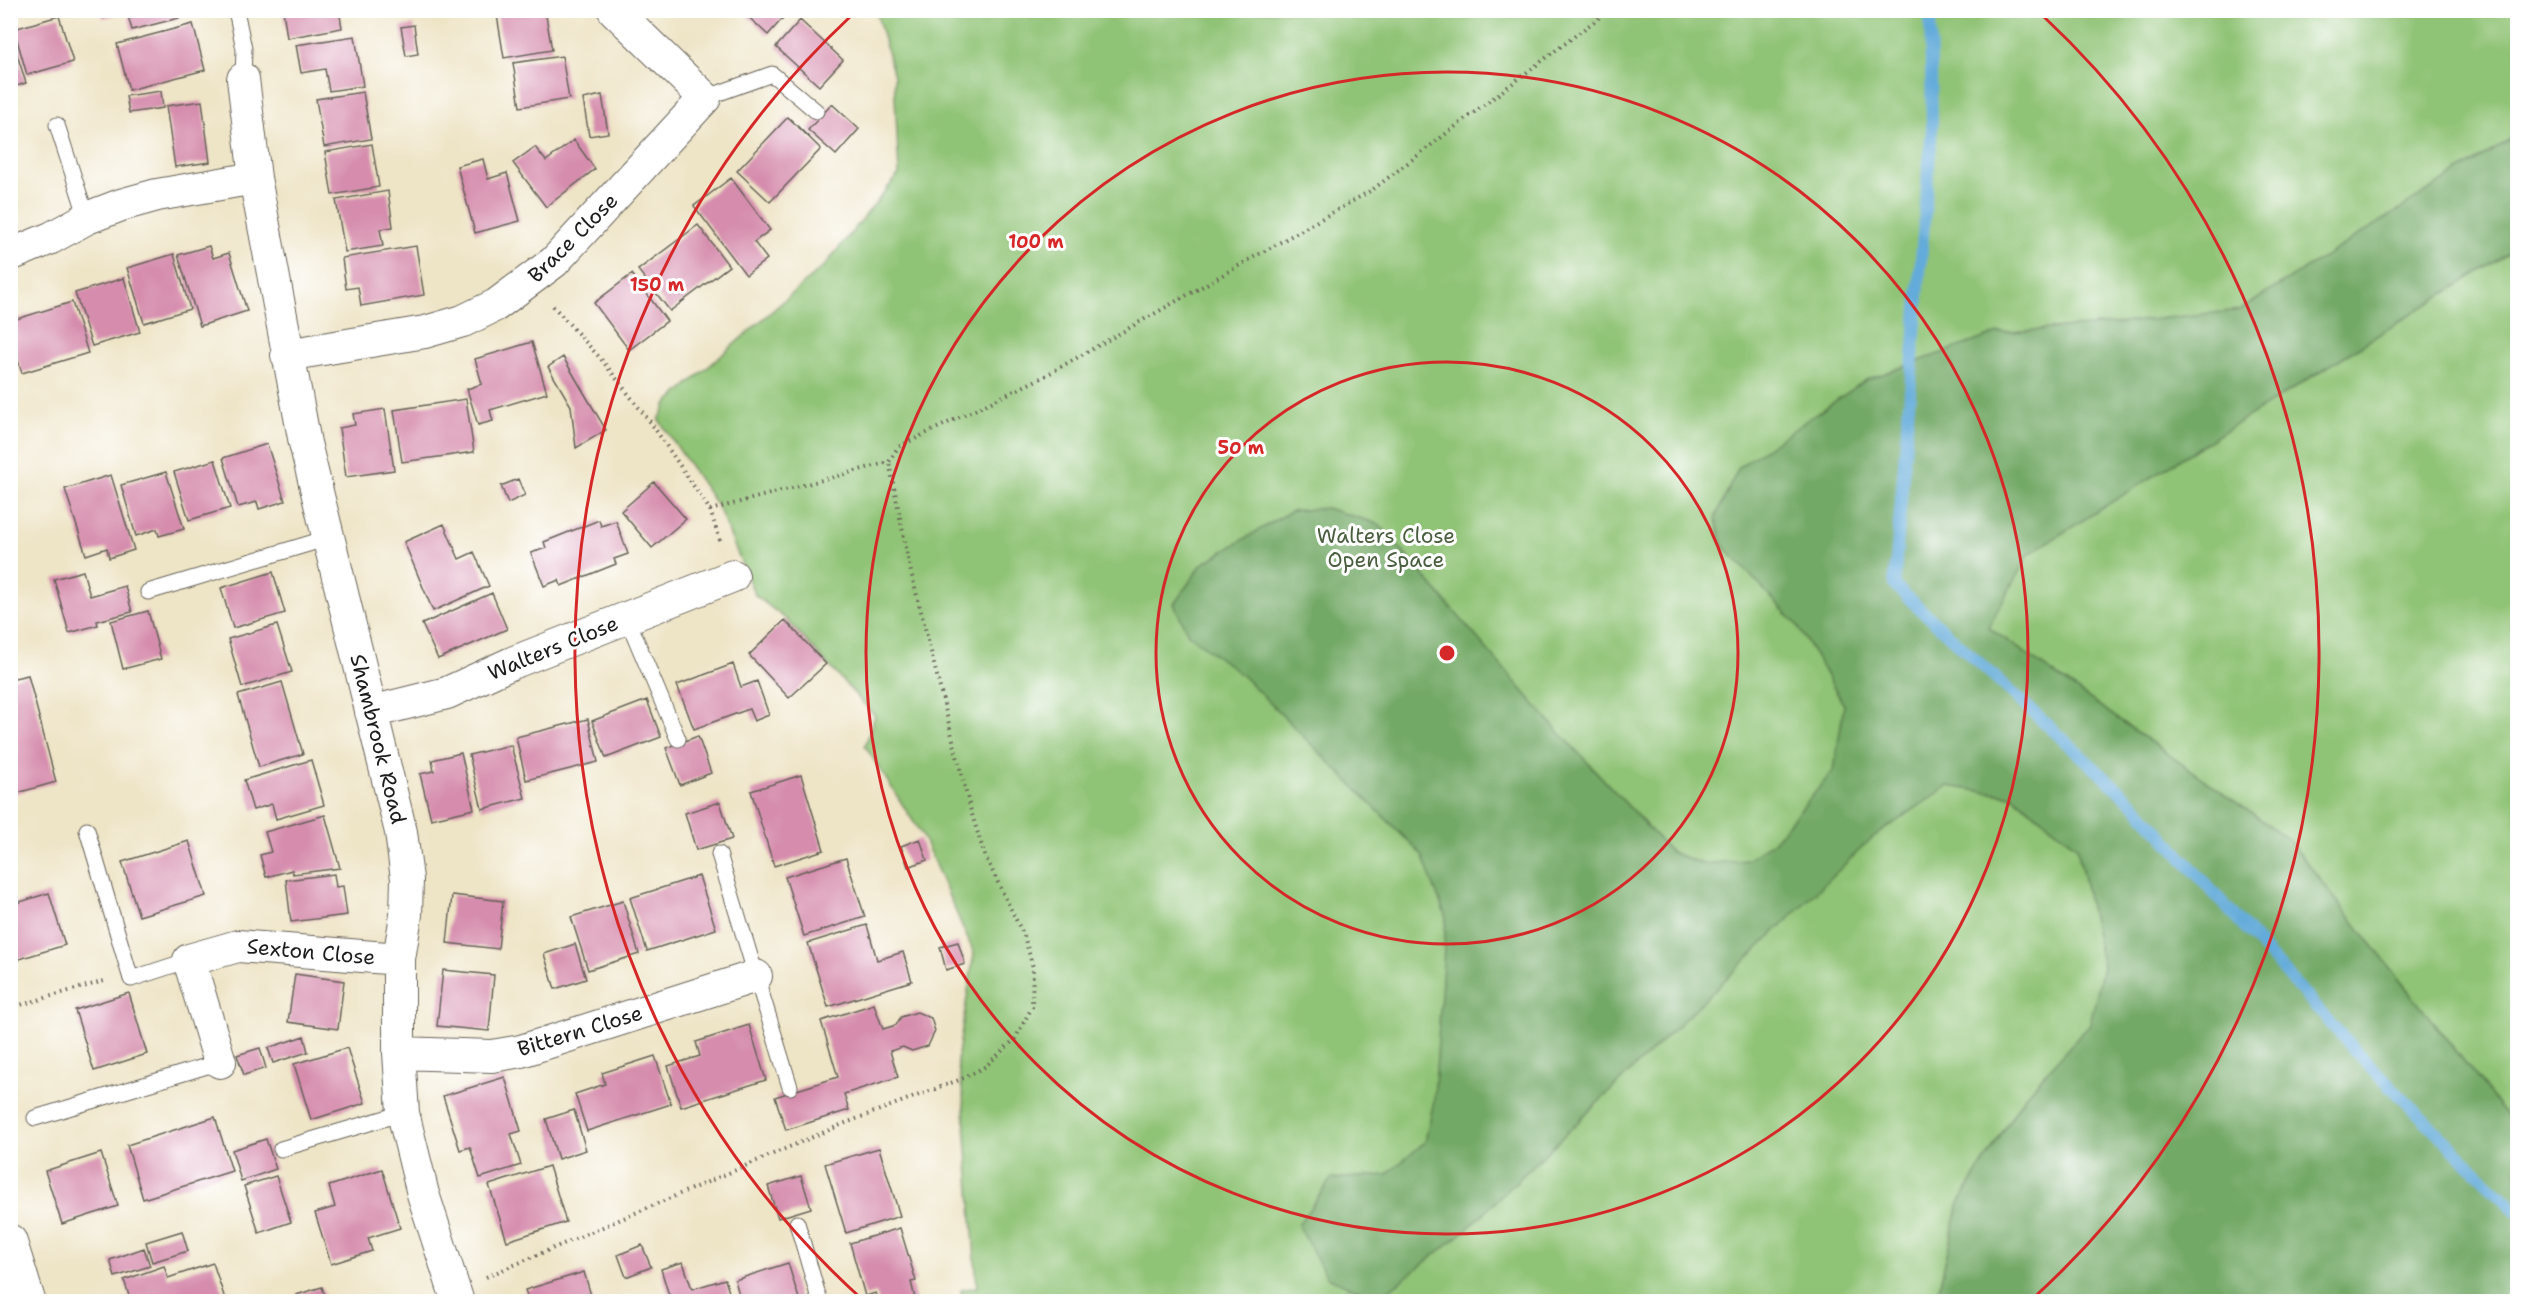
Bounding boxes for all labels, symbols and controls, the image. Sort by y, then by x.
street label: Brace Close [522,187,624,289]
text: 100 m [1008,230,1064,254]
text: 150 m [630,273,685,297]
text: 50 m [1218,436,1265,460]
park label: Walters Close Open Space [1317,522,1455,574]
street label: Walters Close [484,609,622,687]
centre of rings [1437,643,1457,663]
street label: Shambrook Road [343,651,413,827]
street label: Sexton Close [246,932,376,972]
street label: Bittern Close [514,999,646,1063]

